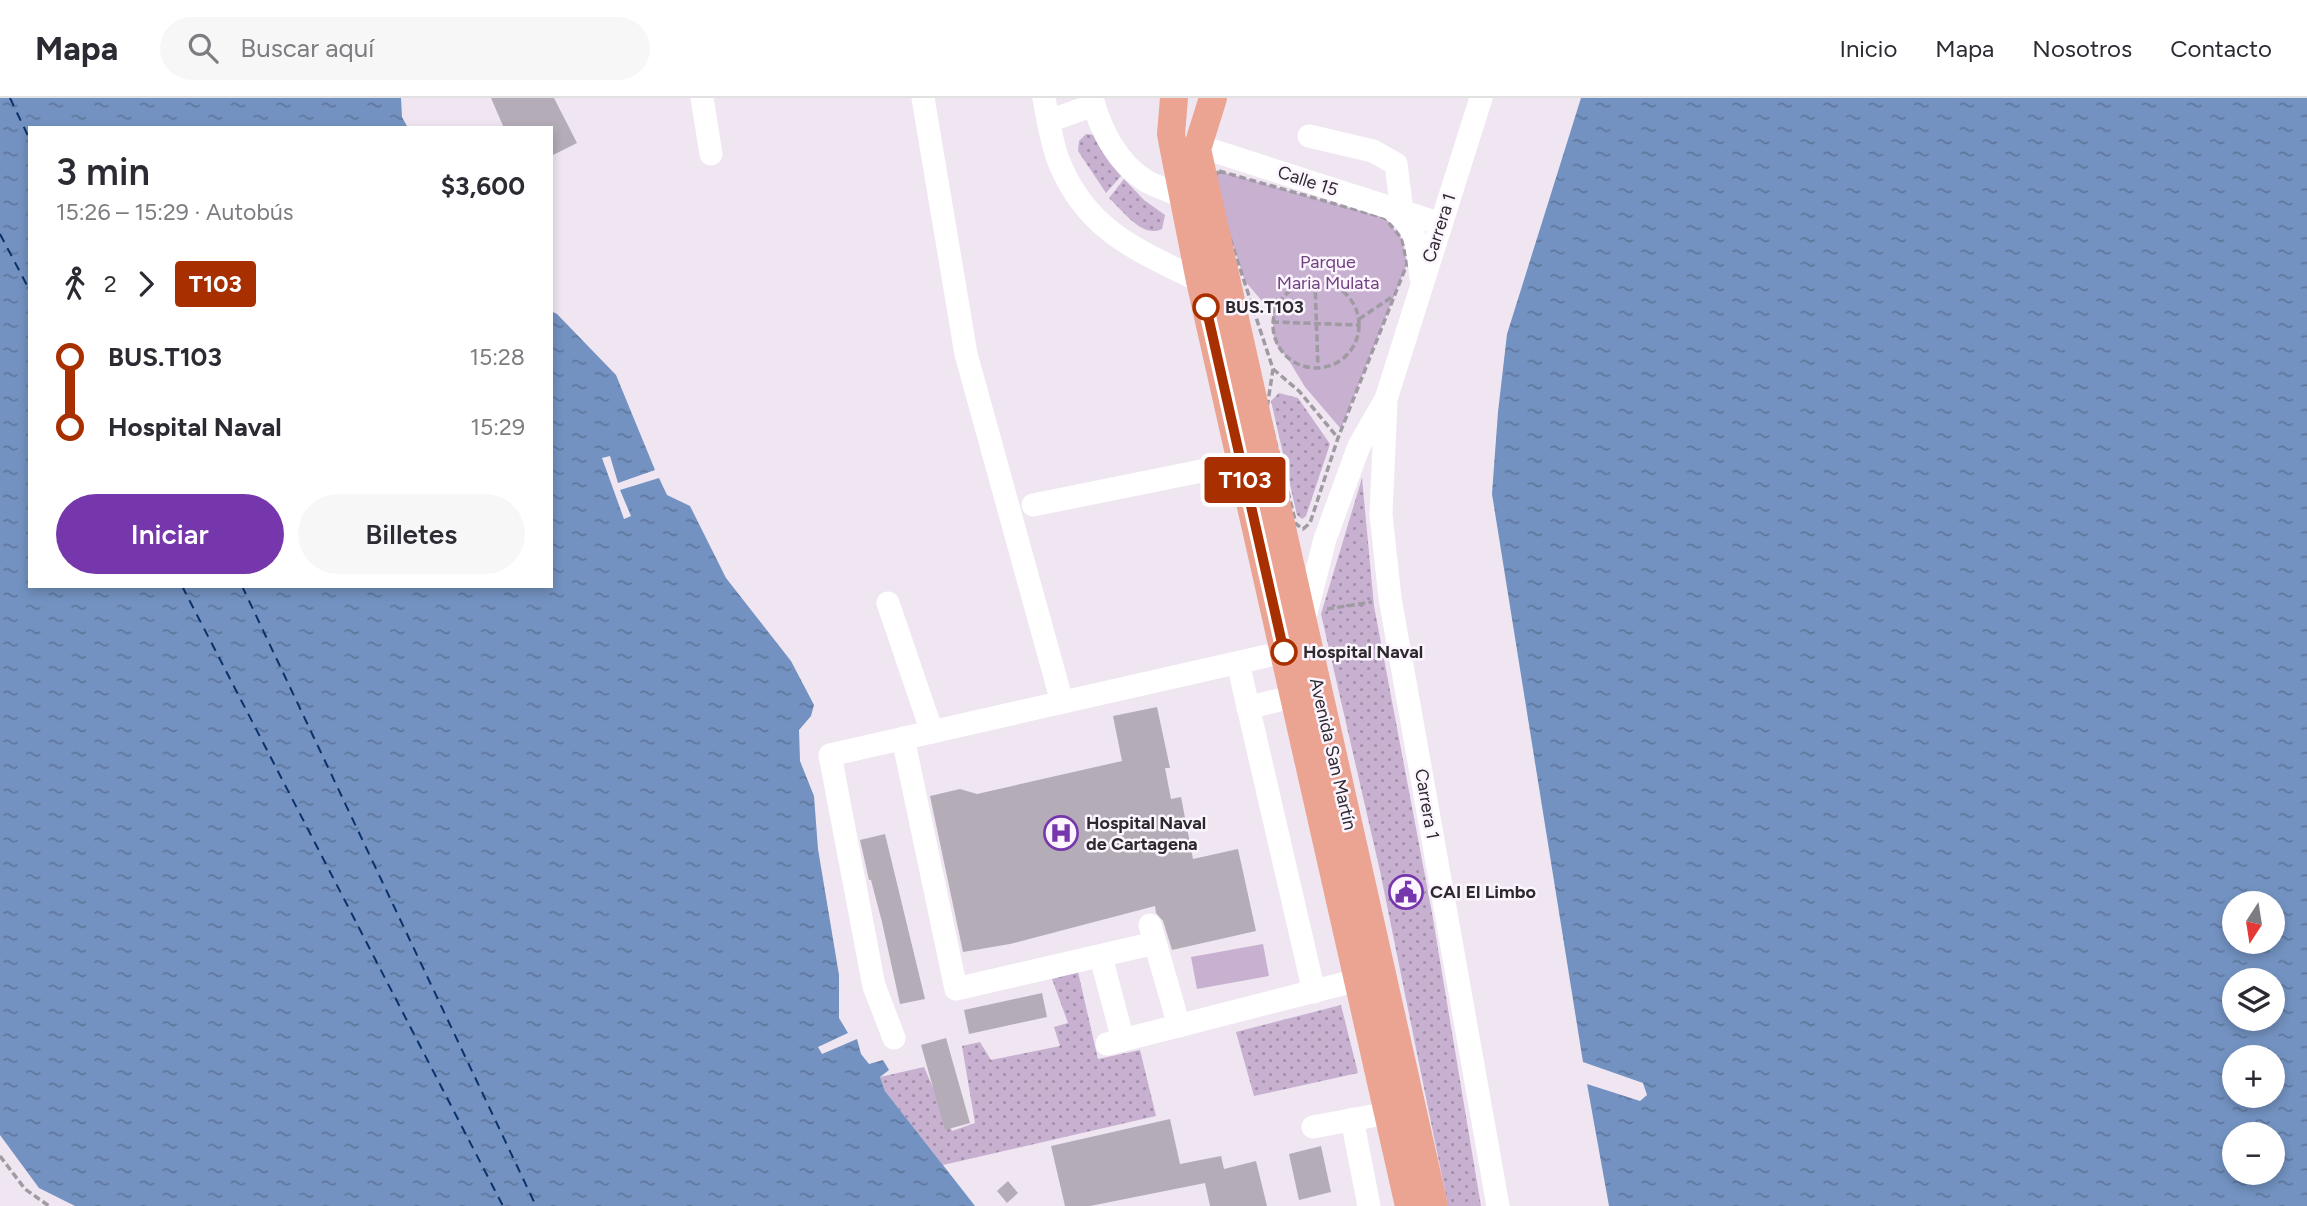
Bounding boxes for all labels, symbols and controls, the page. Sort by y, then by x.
search box [160,17,650,80]
text: Mapa [35,29,118,68]
icon: search [184,29,222,67]
text: Buscar aquí [240,32,374,64]
text: Inicio [1839,34,1897,63]
text: Mapa [1935,34,1994,63]
text: Nosotros [2032,34,2132,63]
text: Contacto [2170,34,2272,63]
text: 3 min [56,149,150,195]
street label: Calle 15 [1275,161,1341,201]
text: $3,600 [441,170,525,202]
street label: Carrera 1 [1418,191,1460,265]
text: 15:26 – 15:29 · Autobús [56,198,293,226]
park label: Parque Maria Mulata [1277,251,1379,294]
icon: walk [56,265,94,303]
icon: forward [127,265,165,303]
text: T103 [189,269,242,298]
text: 2 [104,270,117,298]
marker: BUS.T103 [1193,294,1219,320]
place label: BUS.T103 [1225,296,1304,318]
text: BUS.T103 [108,341,222,373]
text: 15:28 [469,343,525,371]
text: Hospital Naval [108,411,282,443]
text: 15:29 [471,413,525,441]
line badge: T103 [1196,457,1294,503]
text: T103 [1218,465,1272,494]
button: Iniciar [56,494,284,574]
button: Billetes [298,494,525,574]
marker: Hospital Naval [1271,639,1297,665]
place label: Hospital Naval [1303,641,1423,663]
street label: Avenida San Martín [1305,676,1361,832]
street label: Carrera 1 [1410,767,1444,841]
place label: Hospital Naval de Cartagena [1086,812,1206,855]
hospital icon: Hospital Naval de Cartagena [1042,814,1080,852]
public building icon: CAI El Limbo [1387,873,1425,911]
place label: CAI El Limbo [1430,881,1536,903]
north arrow [2222,891,2286,954]
map controls [2222,891,2285,1185]
button: layers [2222,968,2285,1031]
button: + [2222,1045,2285,1108]
button: − [2222,1122,2285,1185]

